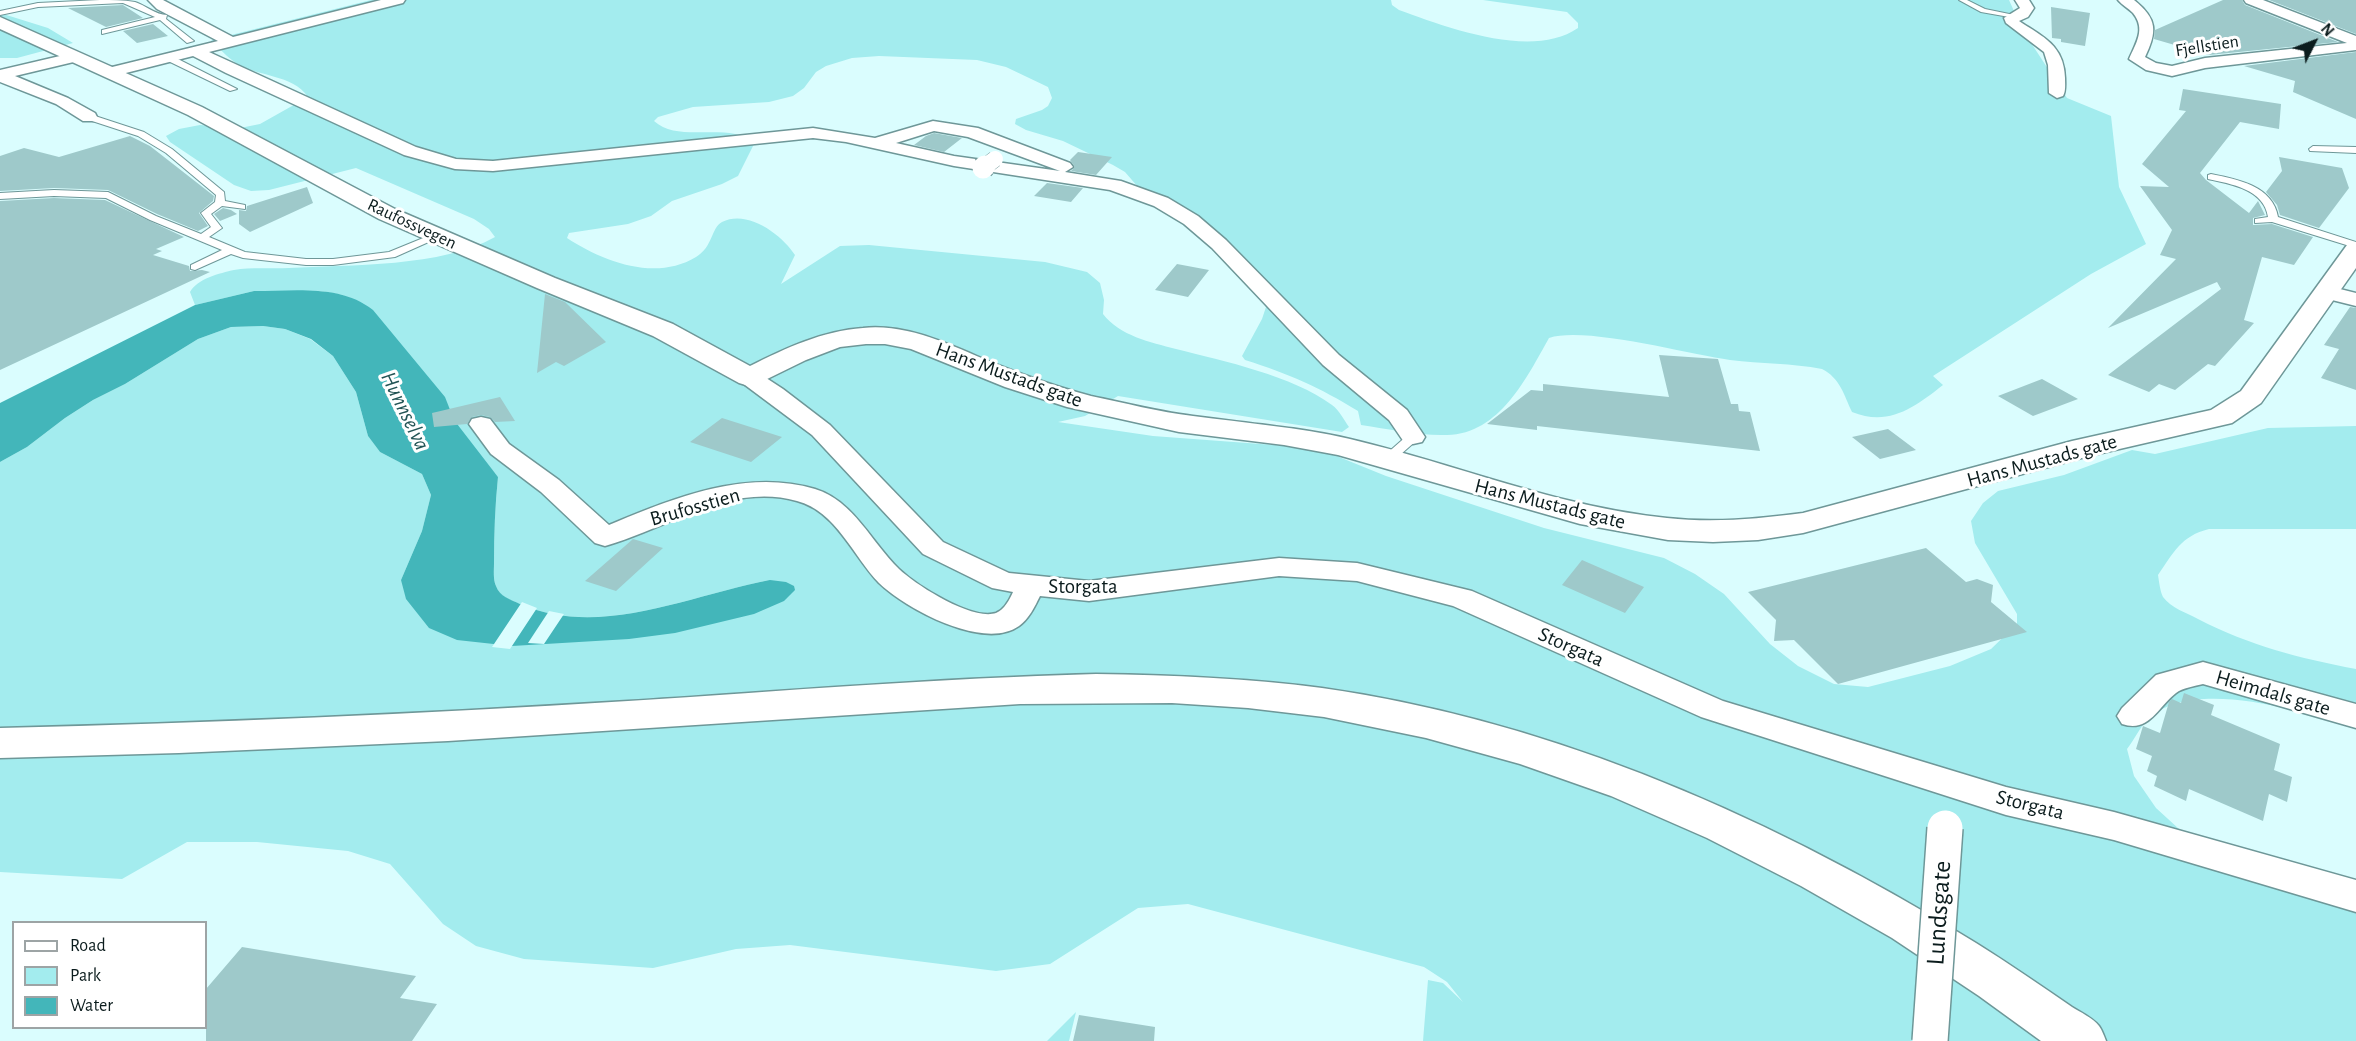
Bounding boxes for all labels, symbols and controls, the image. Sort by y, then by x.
north arrow [2284,12,2344,72]
text: N [2318,20,2337,39]
street label: Fjellstien [2174,30,2240,62]
street label: Raufossvegen [364,194,460,254]
street label: Hans Mustads gate [932,337,1086,413]
water label: Hunnselva [375,367,435,455]
street label: Hans Mustads gate [1964,429,2120,493]
street label: Hans Mustads gate [1472,473,1628,535]
street label: Brufosstien [647,482,743,532]
street label: Storgata [1048,574,1118,600]
street label: Storgata [1534,621,1608,673]
street label: Heimdals gate [2213,665,2333,721]
street label: Storgata [1993,784,2067,826]
street label: Lundsgate [1920,860,1958,966]
legend [12,921,207,1029]
text: Road [70,937,106,955]
text: Park [70,967,101,985]
text: Water [70,997,113,1015]

